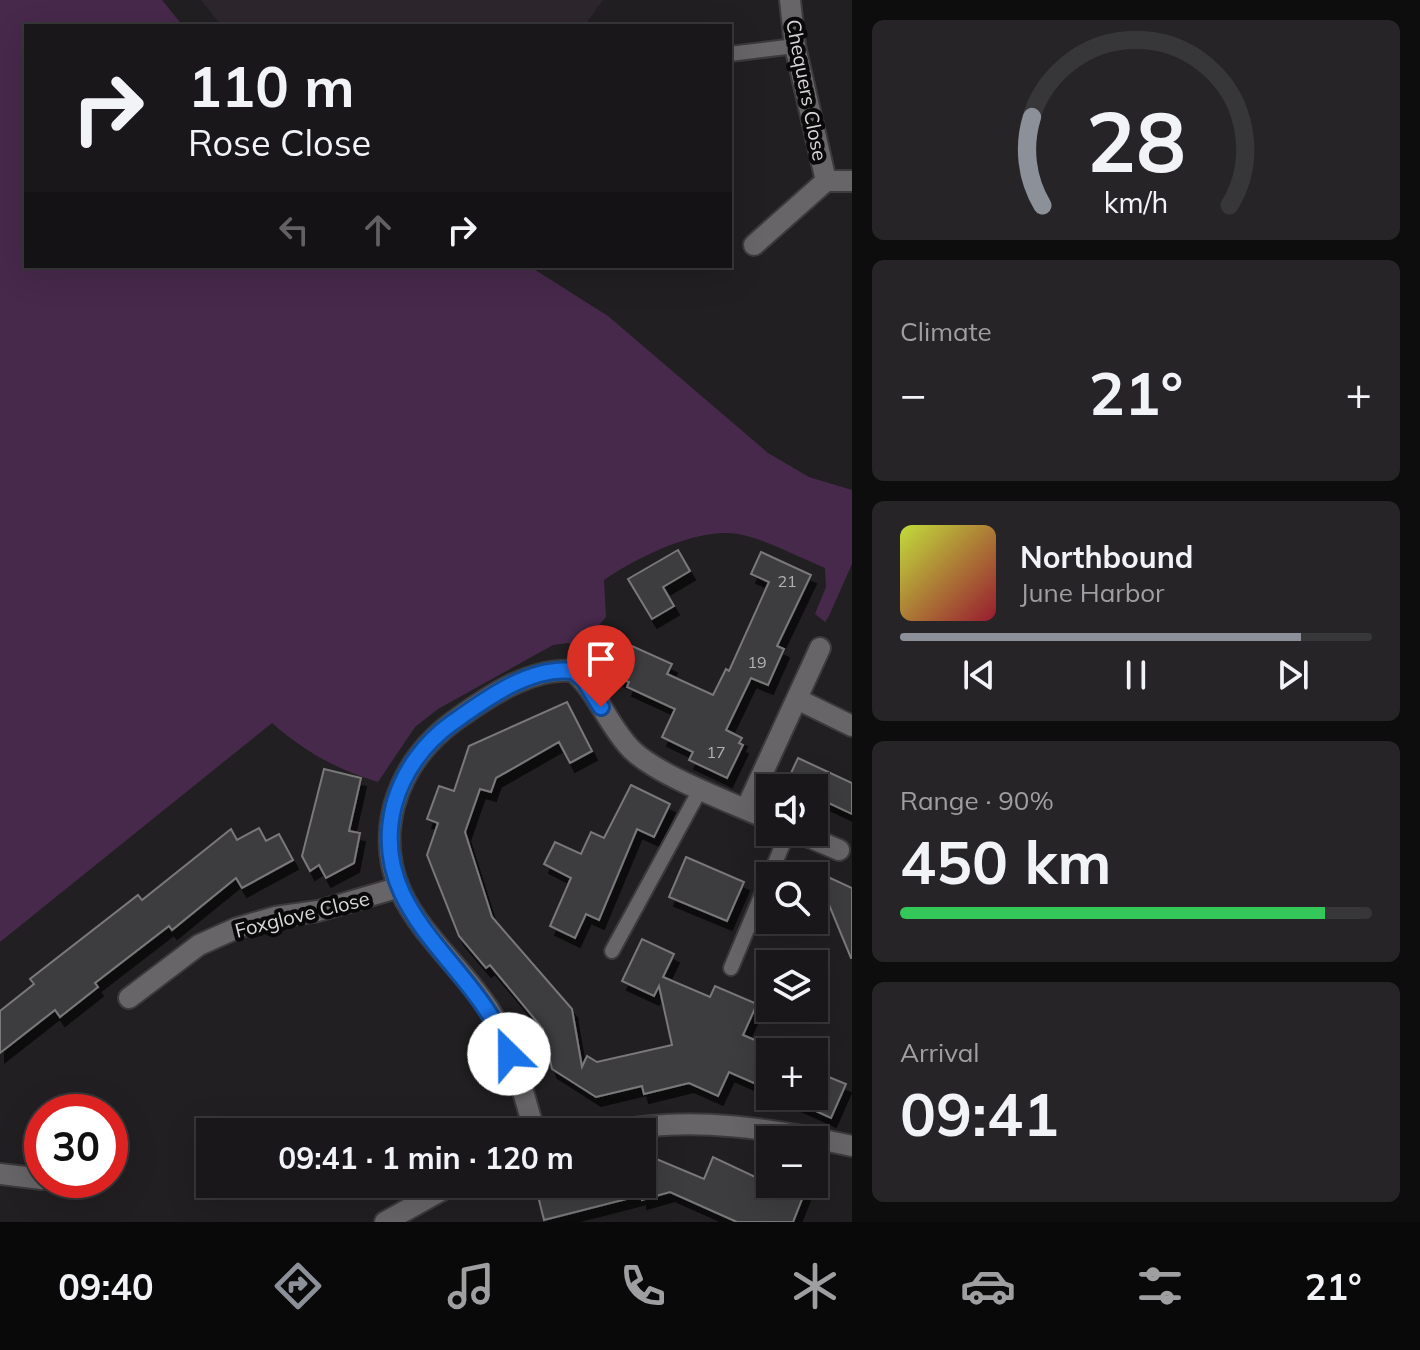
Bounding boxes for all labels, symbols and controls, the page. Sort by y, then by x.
street label: Chequers Close [781,17,833,163]
text: 110 m [188,51,355,121]
icon: right [56,56,160,160]
text: 28 [1086,88,1186,193]
text: Rose Close [188,120,371,165]
text: km/h [1104,184,1168,220]
icon: left [272,208,316,252]
icon: ahead [356,208,400,252]
icon: right [440,208,484,252]
text: Climate [900,315,992,348]
text: 21° [1089,355,1183,430]
text: − [900,366,926,421]
text: + [1346,366,1372,421]
text: Northbound [1020,538,1193,576]
house number: 21 [777,571,797,591]
text: June Harbor [1020,576,1165,609]
pin [567,625,635,707]
icon: arrive [579,637,623,681]
house number: 19 [747,652,767,672]
icon: previous [957,653,1001,697]
icon: pause [1114,653,1158,697]
icon: next [1271,653,1315,697]
house number: 17 [706,742,726,762]
map controls [756,774,828,1198]
button: sound [756,774,828,846]
text: Range · 90% [900,784,1054,817]
text: 450 km [900,824,1112,899]
button: search [756,862,828,934]
street label: Foxglove Close [232,885,372,943]
button: layers [756,950,828,1022]
position arrow [467,1012,551,1096]
text: Arrival [900,1036,980,1069]
button: + [756,1038,828,1110]
text: 09:41 [900,1076,1059,1151]
speed limit sign: 30 [24,1094,128,1198]
button: − [756,1126,828,1198]
text: 09:41 · 1 min · 120 m [278,1139,574,1177]
icon: directions [270,1258,326,1314]
icon: music [443,1258,499,1314]
icon: phone [615,1258,671,1314]
icon: climate [787,1258,843,1314]
icon: car [960,1258,1016,1314]
icon: filters [1132,1258,1188,1314]
text: 09:40 [58,1264,154,1309]
text: 21° [1305,1264,1362,1309]

